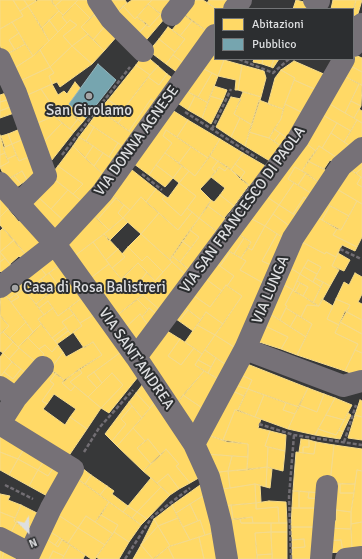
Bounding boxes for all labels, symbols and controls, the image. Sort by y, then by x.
legend [214,8,354,60]
text: Abitazioni [252,17,304,32]
text: Pubblico [252,37,296,52]
street label: VIA DONNA AGNESE [91,82,183,200]
marker: San Girolamo [84,91,94,101]
place label: San Girolamo [46,102,132,120]
street label: VIA SAN FRANCESCO DI PAOLA [177,123,309,297]
street label: VIA LUNGA [249,253,293,327]
place label: Casa di Rosa Balistreri [23,279,166,297]
marker: Casa di Rosa Balistreri [10,283,20,293]
street label: VIA SANT'ANDREA [94,305,178,413]
north arrow [8,511,48,551]
text: N [27,535,39,550]

